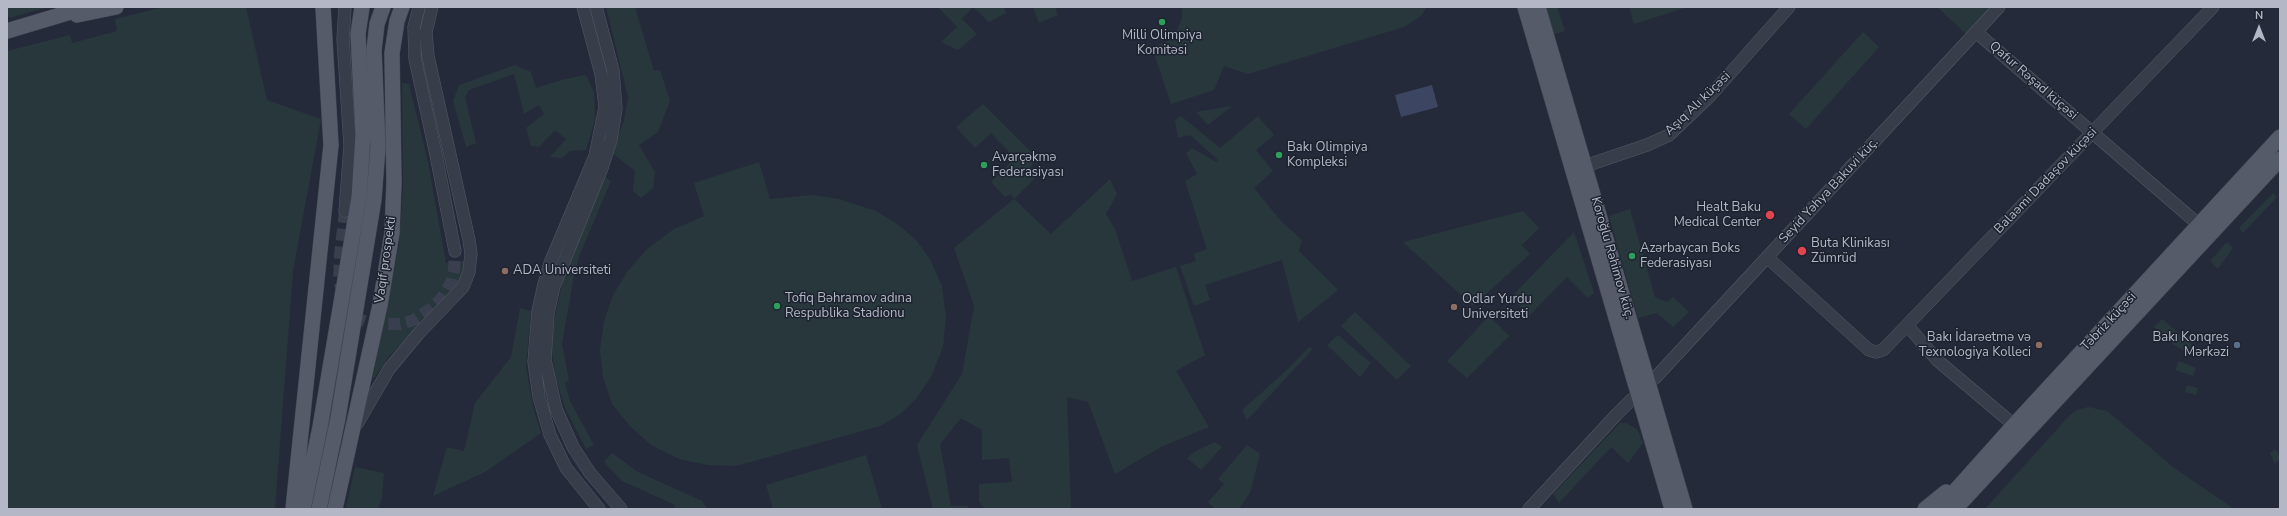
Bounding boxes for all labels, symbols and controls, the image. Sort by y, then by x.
north arrow [2239,8,2279,48]
text: N [2255,8,2263,23]
marker: Milli Olimpiya Komitəsi [1157,17,1167,27]
place label: Milli Olimpiya Komitəsi [1122,28,1202,59]
street label: Qafur Rəşad küçəsi [1986,38,2080,124]
street label: Aşıq Alı küçəsi [1662,69,1734,139]
street label: Balaəmi Dadaşov küçəsi [1991,125,2101,237]
street label: Seyid Yəhya Bakuvi küç. [1776,135,1882,247]
place label: Bakı Olimpiya Kompleksi [1287,140,1368,171]
place label: Avarçəkmə Federasiyası [992,150,1064,181]
marker: Bakı Olimpiya Kompleksi [1274,150,1284,160]
marker: Avarçəkmə Federasiyası [979,160,989,170]
street label: Koroğlu Rəhimov küç. [1587,195,1637,321]
place label: Healt Baku Medical Center [1674,200,1761,231]
marker: Healt Baku Medical Center [1764,209,1776,221]
street label: Vaqif prospekti [372,216,400,304]
place label: Buta Klinikası Zümrüd [1811,236,1890,267]
place label: Azərbaycan Boks Federasiyası [1640,241,1740,272]
marker: Buta Klinikası Zümrüd [1796,245,1808,257]
marker: Azərbaycan Boks Federasiyası [1627,251,1637,261]
place label: ADA Universiteti [513,263,611,279]
marker: ADA Universiteti [500,266,510,276]
street label: Təbriz küçəsi [2078,290,2140,354]
place label: Tofiq Bəhramov adına Respublika Stadionu [785,291,912,322]
place label: Odlar Yurdu Universiteti [1462,292,1532,323]
marker: Tofiq Bəhramov adına Respublika Stadionu [772,301,782,311]
marker: Odlar Yurdu Universiteti [1449,302,1459,312]
place label: Bakı İdarəetmə və Texnologiya Kolleci [1919,330,2031,361]
place label: Bakı Konqres Mərkəzi [2153,330,2229,361]
marker: Bakı İdarəetmə və Texnologiya Kolleci [2034,340,2044,350]
marker: Bakı Konqres Mərkəzi [2232,340,2242,350]

